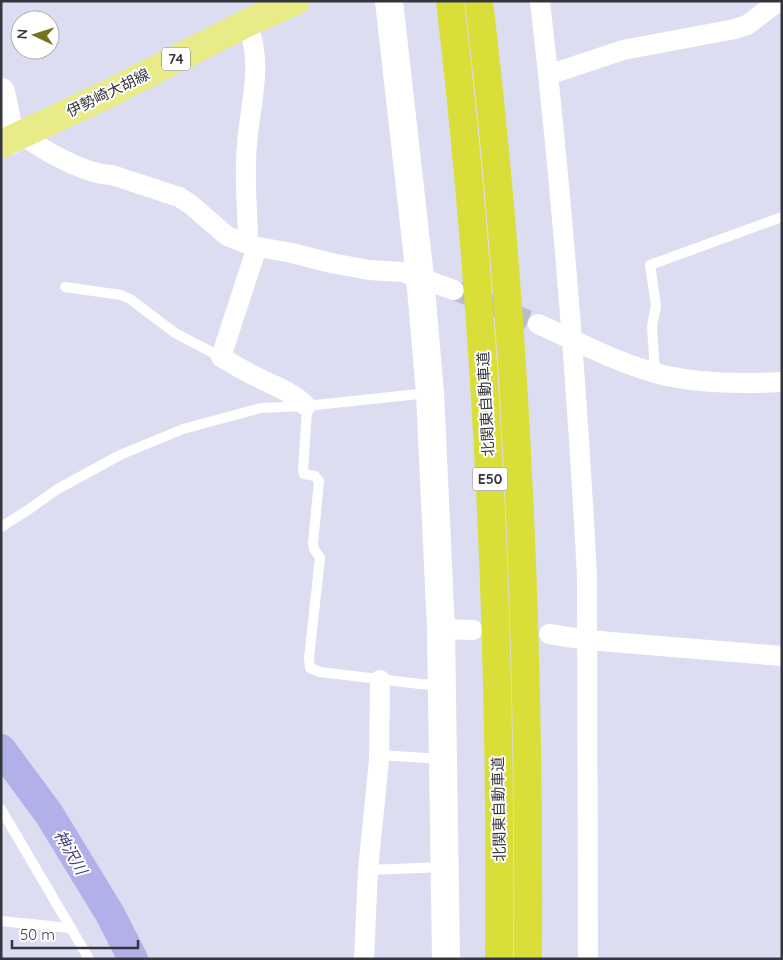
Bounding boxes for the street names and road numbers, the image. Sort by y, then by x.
road number: 74 [162,48,190,70]
street label: 伊勢崎大胡線 [63,64,152,121]
street label: 北関東自動車道 [473,351,498,457]
road number: E50 [472,468,508,490]
street label: 北関東自動車道 [488,756,509,862]

